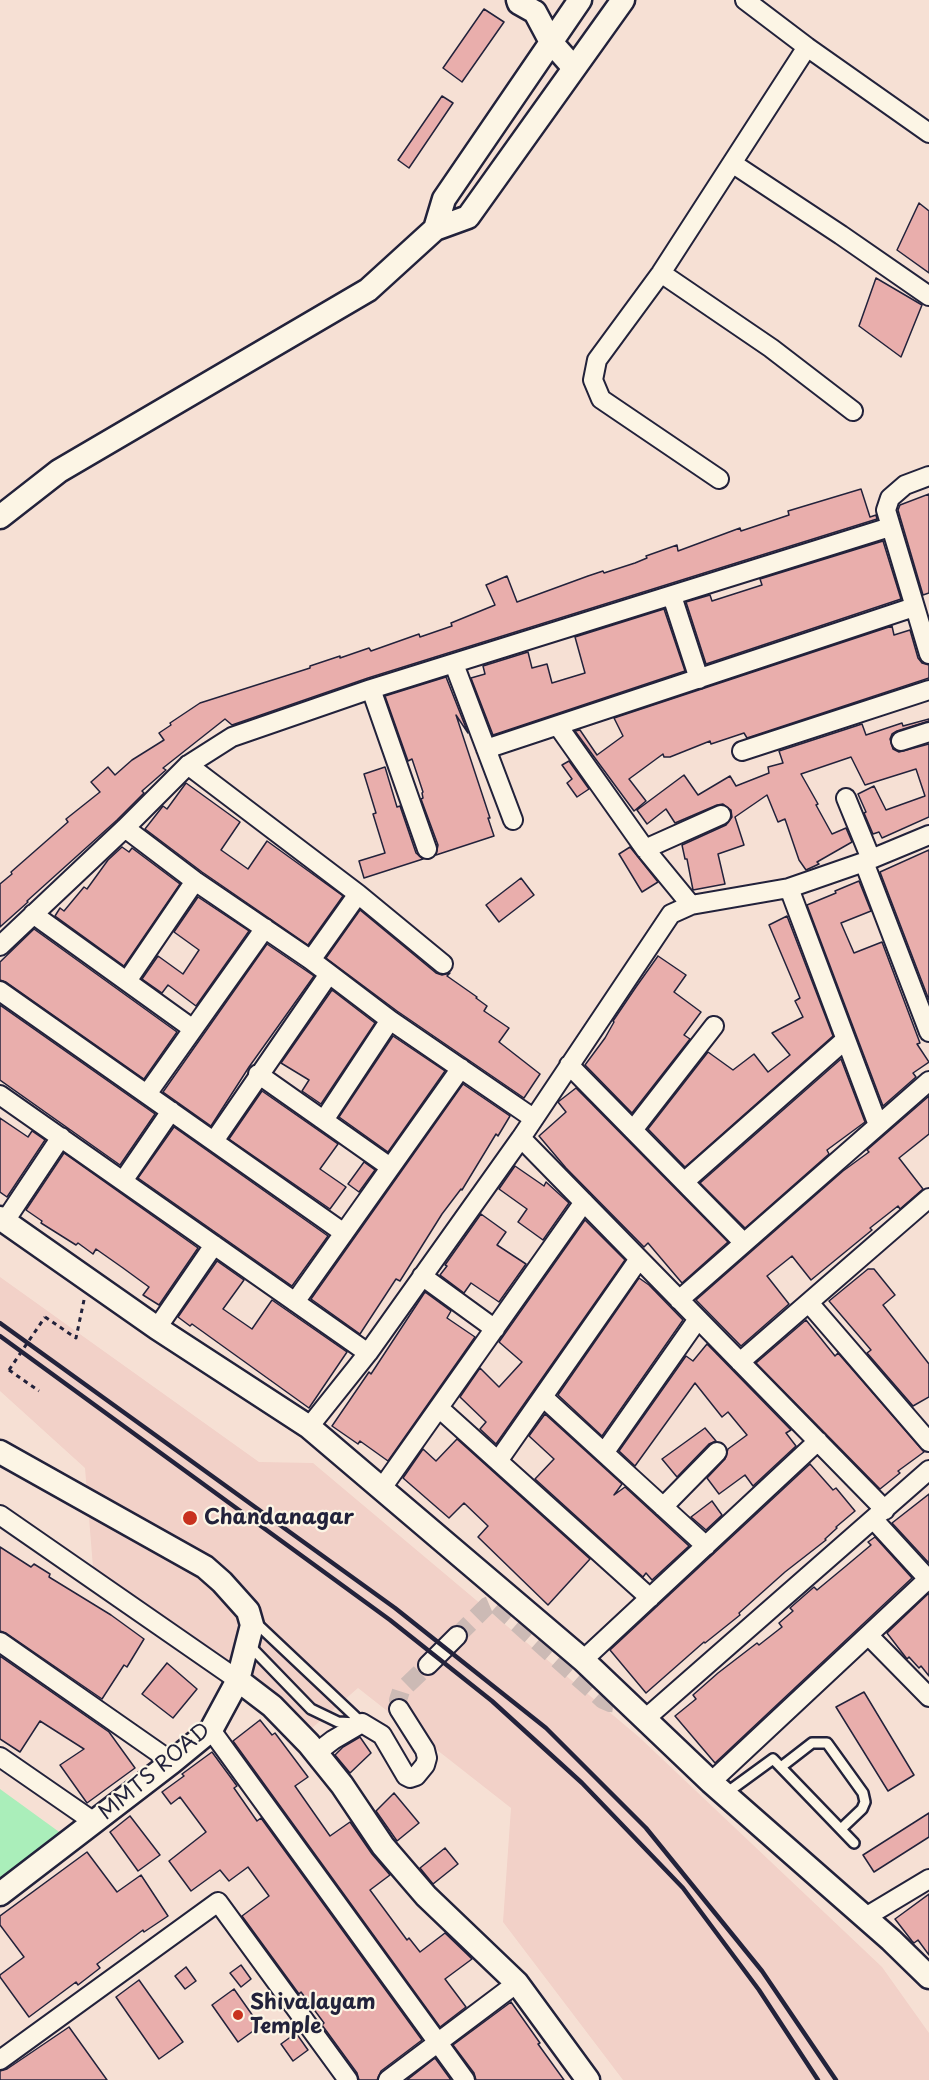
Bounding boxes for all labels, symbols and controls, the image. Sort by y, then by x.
place label: Chandanagar [204,1505,354,1531]
marker: Chandanagar [181,1509,199,1527]
street label: MMTS ROAD [94,1718,216,1826]
place label: Shivalayam Temple [250,1990,376,2040]
marker: Shivalayam Temple [231,2008,245,2022]

